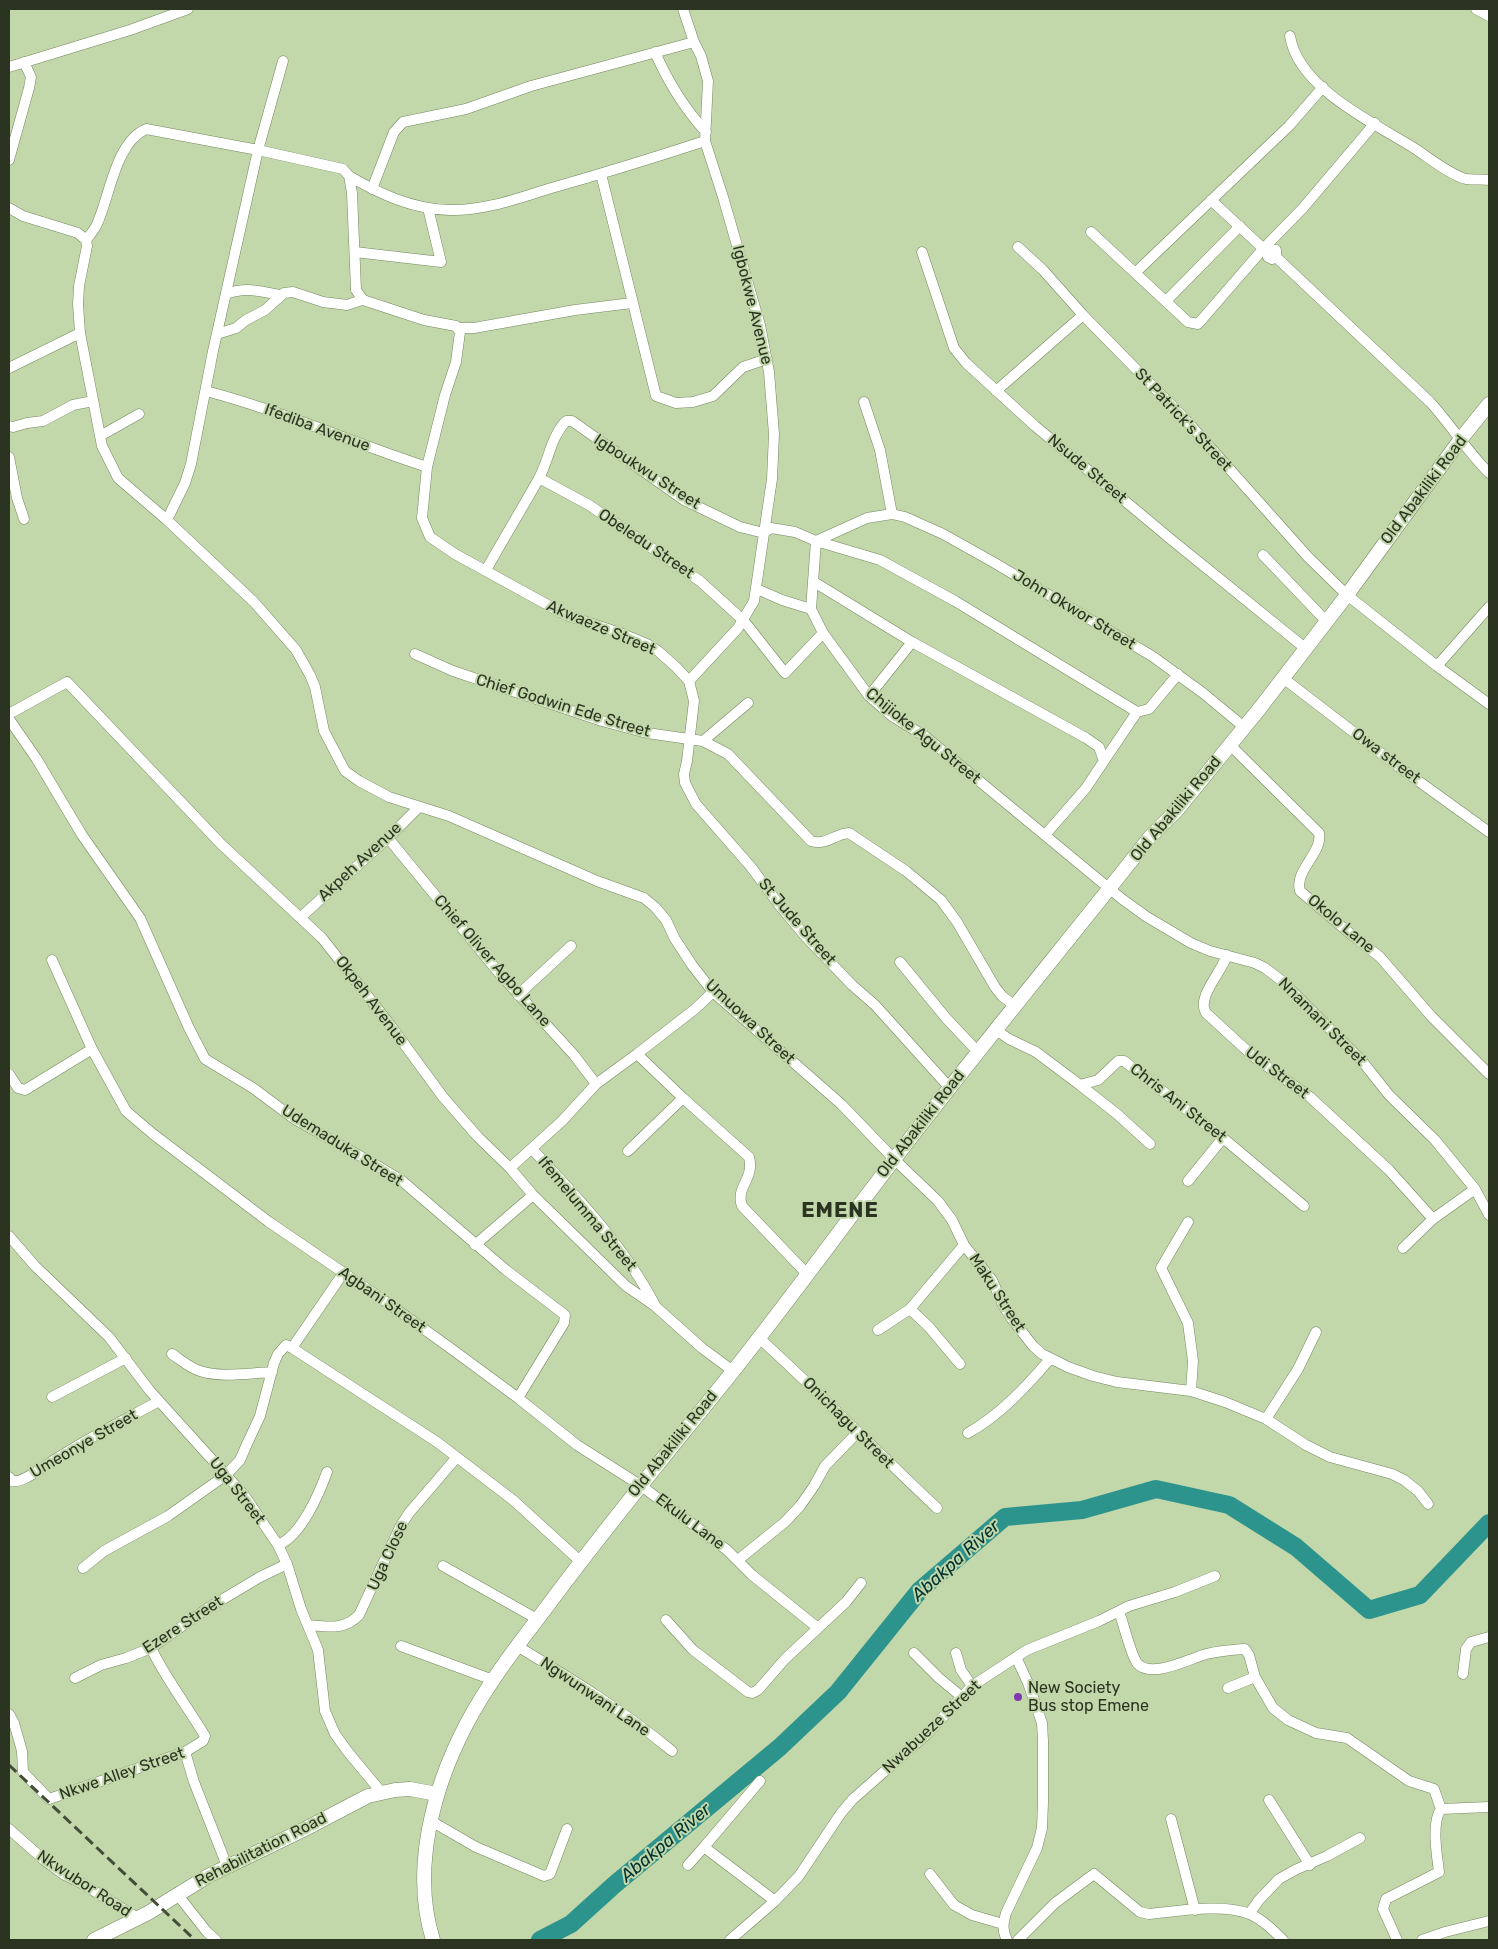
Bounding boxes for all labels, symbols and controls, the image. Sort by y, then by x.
street label: Igbokwe Avenue [728,243,776,367]
street label: St Patrick's Street [1130,365,1236,475]
street label: Ifediba Avenue [262,400,372,456]
street label: Igboukwu Street [590,430,704,514]
street label: Nsude Street [1043,430,1131,508]
street label: Old Abakiliki Road [1377,432,1471,548]
street label: Obeledu Street [594,505,698,583]
street label: John Okwor Street [1009,566,1139,654]
street label: Akwaeze Street [544,596,658,660]
street label: Chief Godwin Ede Street [473,670,653,742]
street label: Chijioke Agu Street [862,684,984,788]
street label: Owa street [1348,724,1424,788]
street label: Old Abakiliki Road [1127,753,1225,865]
street label: Akpeh Avenue [314,818,406,906]
street label: St Jude Street [754,875,840,969]
street label: Okolo Lane [1304,890,1378,958]
street label: Chief Oliver Agbo Lane [429,891,555,1031]
street label: Okpeh Avenue [331,952,411,1050]
street label: Nnamani Street [1274,974,1370,1070]
street label: Umuowa Street [701,976,799,1068]
street label: Udi Street [1241,1043,1313,1103]
street label: Chris Ani Street [1126,1059,1230,1147]
street label: Old Abakiliki Road [873,1066,969,1182]
street label: Udemaduka Street [278,1101,406,1191]
street label: Ifemelumma Street [534,1153,640,1275]
district label: EMENE [801,1198,879,1224]
street label: Maku Street [965,1250,1029,1336]
street label: Agbani Street [335,1263,429,1337]
street label: Onichagu Street [798,1373,898,1473]
street label: Old Abakiliki Road [624,1387,722,1501]
street label: Umeonye Street [27,1406,141,1482]
street label: Uga Street [205,1454,269,1528]
street label: Ekulu Lane [652,1490,728,1554]
water label: Abakpa River [907,1516,1005,1606]
street label: Uga Close [364,1518,412,1594]
street label: Ezere Street [139,1592,227,1658]
street label: Ngwunwani Lane [537,1653,653,1741]
street label: Nwabueze Street [879,1676,985,1778]
place label: New Society Bus stop Emene [1028,1678,1149,1716]
marker: New Society Bus stop Emene [1012,1691,1024,1703]
street label: Nkwe Alley Street [57,1744,187,1804]
water label: Abakpa River [617,1799,715,1887]
street label: Rehabilitation Road [192,1809,330,1891]
street label: Nkwubor Road [33,1846,135,1922]

